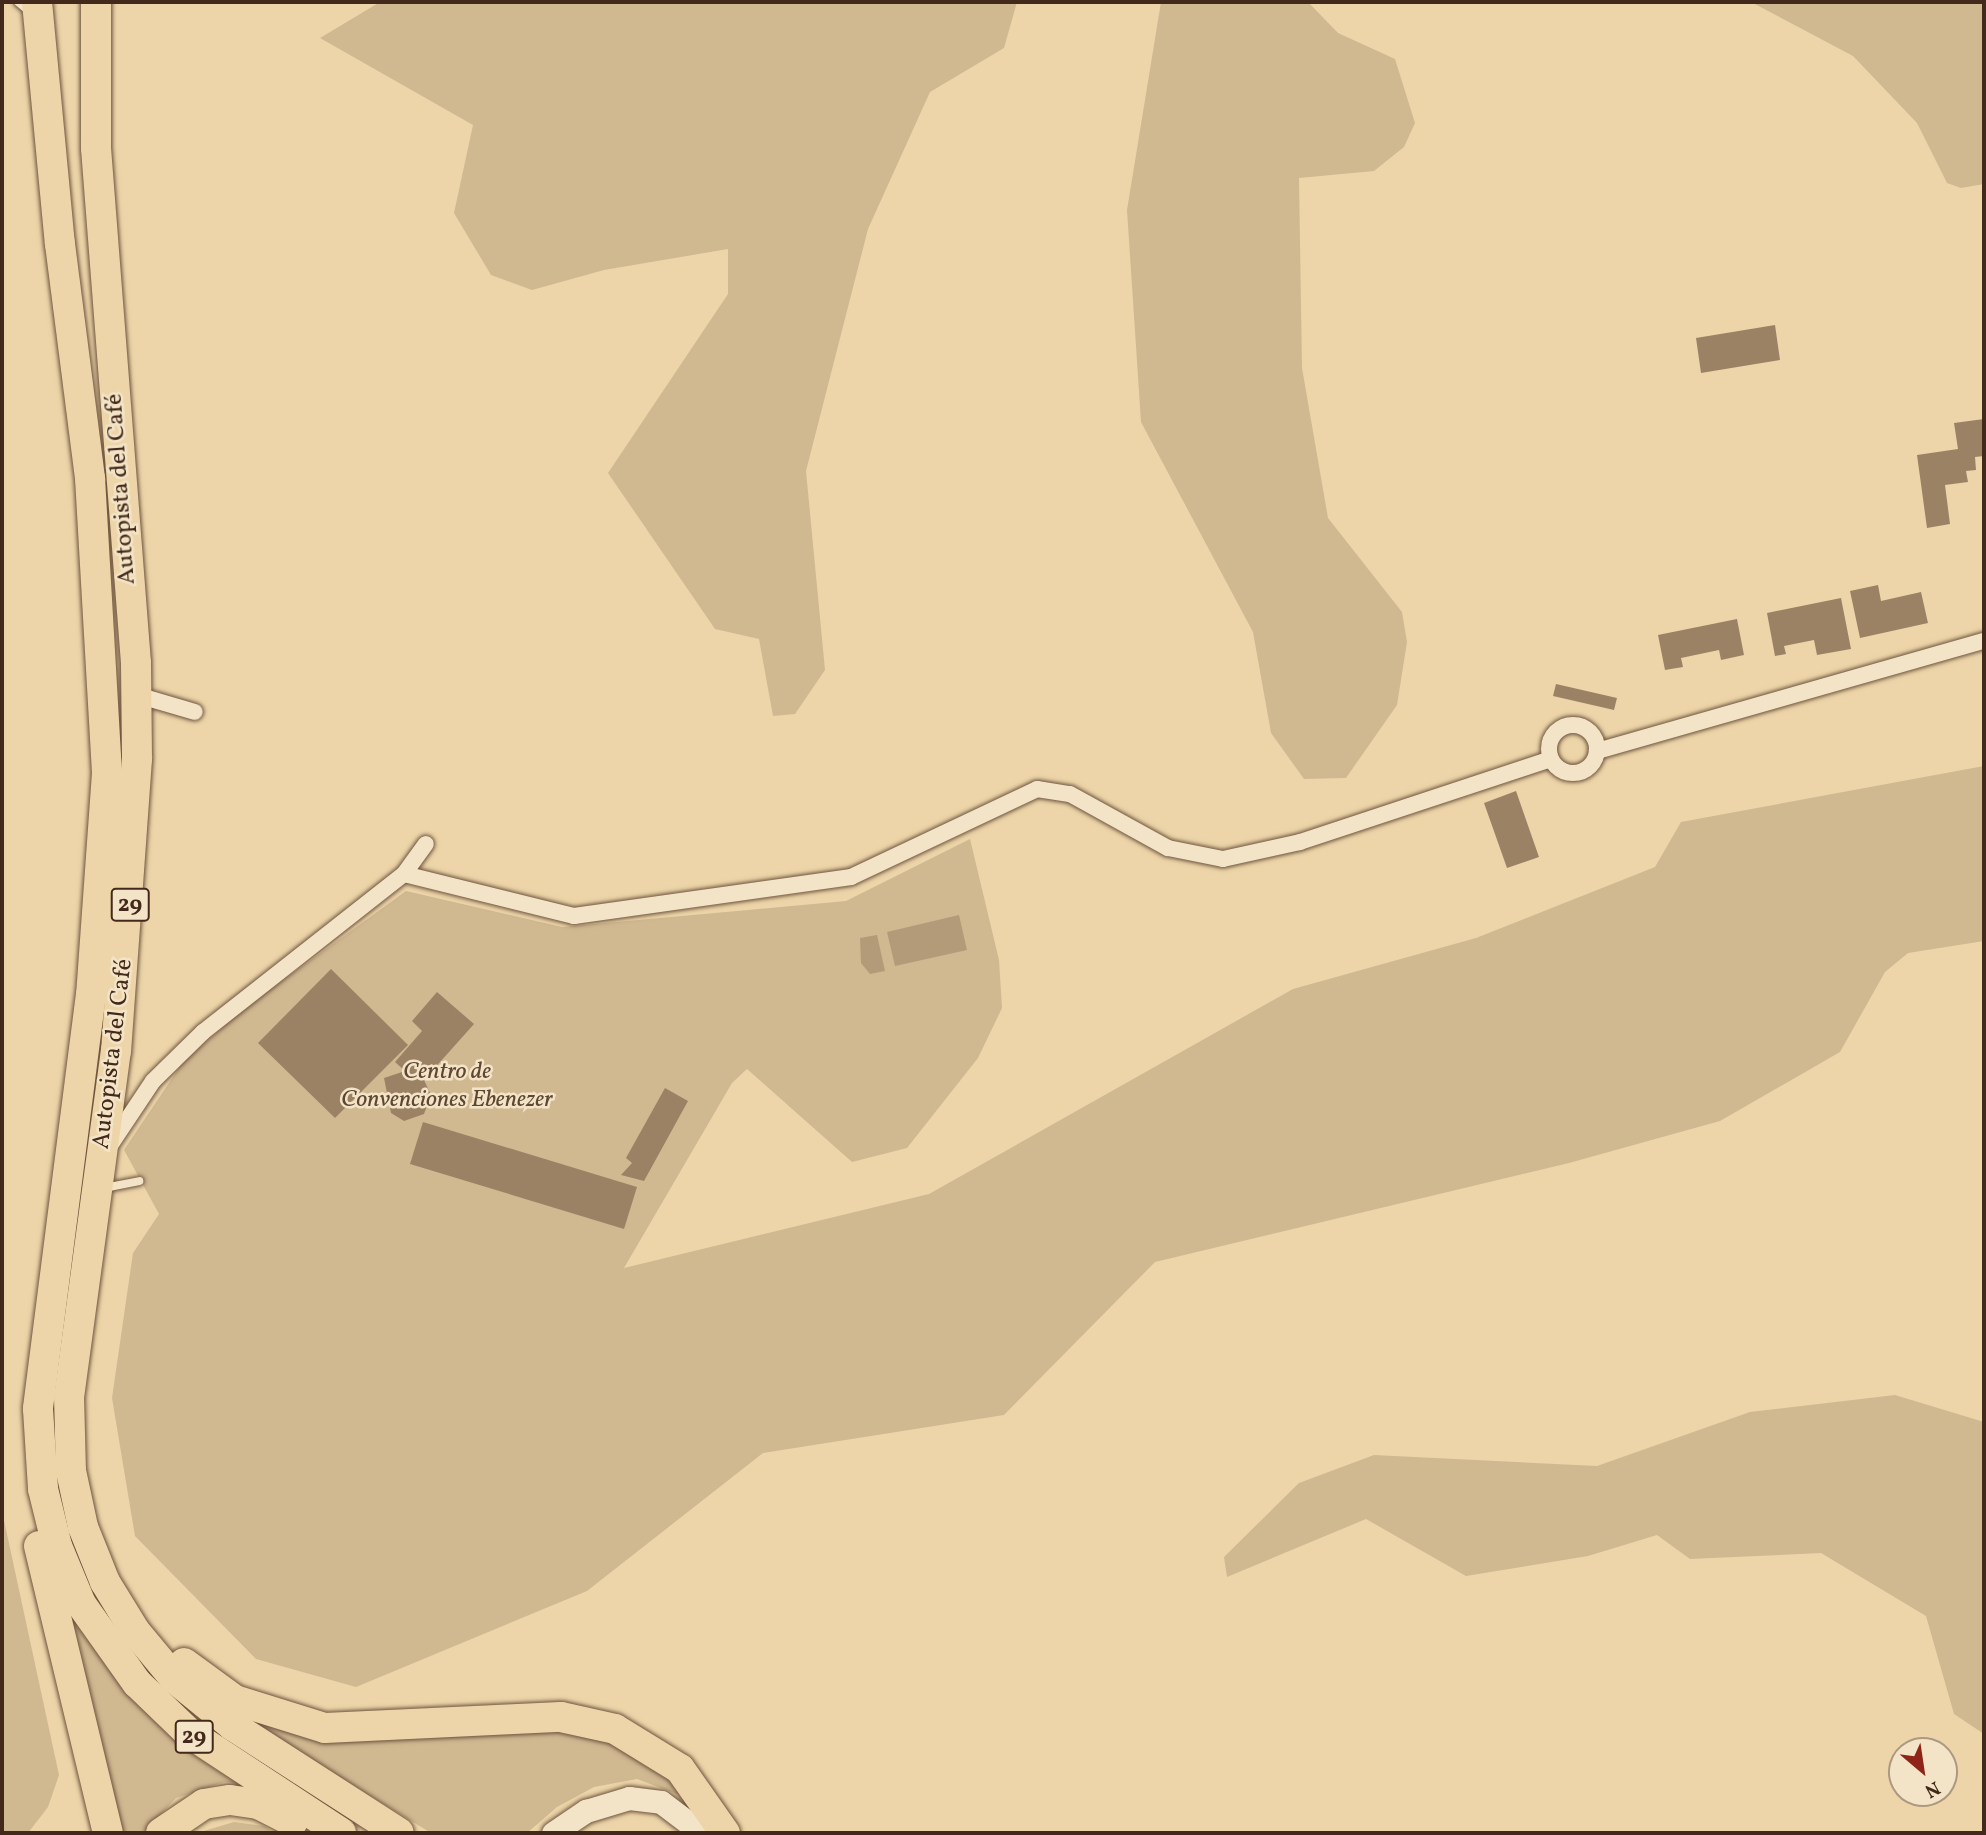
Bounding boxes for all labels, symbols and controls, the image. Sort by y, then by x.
street label: Autopista del Café [101,393,143,585]
road number: 29 [109,885,151,924]
street label: Autopista del Café [88,957,140,1151]
park label: Centro de Convenciones Ebenezer [341,1059,553,1115]
road number: 29 [173,1718,215,1756]
north arrow [1888,1737,1958,1807]
text: N [1920,1774,1945,1803]

